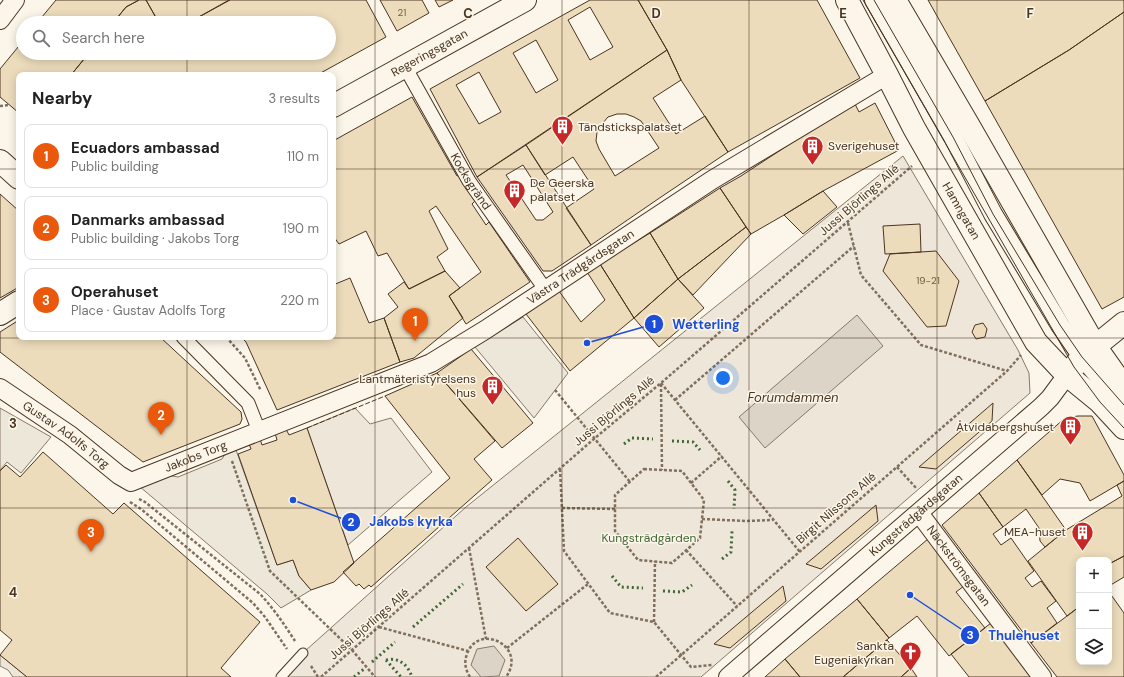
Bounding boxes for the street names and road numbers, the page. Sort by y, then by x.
street label: Regeringsgatan [388,25,470,80]
street label: Kocksgränd [447,150,495,213]
street label: Jussi Björlings Allé [816,161,903,239]
street label: Hamngatan [939,179,984,243]
street label: Västra Trädgårdsgatan [524,226,637,308]
street label: Jussi Björlings Allé [570,372,658,450]
street label: Gustav Adolfs Torg [20,397,113,472]
street label: Jakobs Torg [162,437,229,476]
street label: Birgit Nilssons Allé [793,469,880,547]
street label: Kungsträdgårdsgatan [866,470,966,560]
street label: Näckströmsgatan [923,522,994,610]
street label: Jussi Björlings Allé [326,585,413,663]

